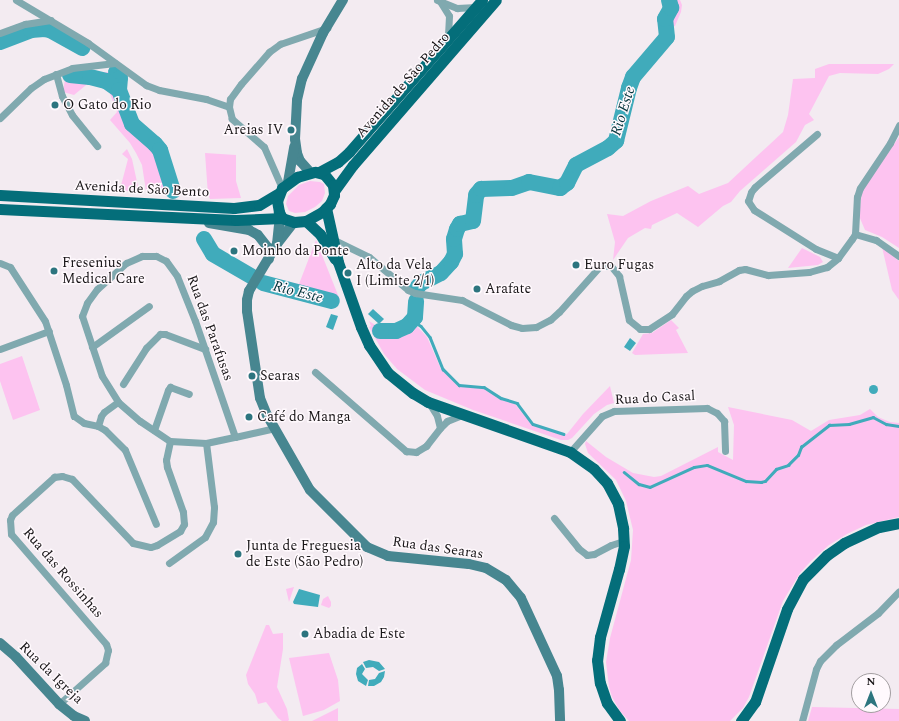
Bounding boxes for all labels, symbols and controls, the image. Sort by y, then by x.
street label: Avenida de São Pedro [353,29,453,141]
water label: Rio Este [607,84,639,138]
place label: O Gato do Rio [63,97,151,113]
marker: O Gato do Rio [50,100,60,110]
place label: Areias IV [224,122,283,138]
marker: Areias IV [286,125,296,135]
street label: Avenida de São Bento [74,177,210,201]
place label: Moinho da Ponte [242,243,349,259]
marker: Moinho da Ponte [229,246,239,256]
place label: Fresenius Medical Care [62,255,145,288]
place label: Alto da Vela I (Limite 2/1) [356,257,434,290]
place label: Euro Fugas [584,257,654,273]
marker: Euro Fugas [571,260,581,270]
marker: Fresenius Medical Care [49,266,59,276]
marker: Alto da Vela I (Limite 2/1) [343,268,353,278]
street label: Rua das Parafusas [183,273,237,383]
water label: Rio Este [271,277,325,307]
place label: Arafate [485,281,531,297]
marker: Arafate [472,284,482,294]
place label: Searas [260,368,300,384]
marker: Searas [247,371,257,381]
street label: Rua do Casal [614,388,696,408]
place label: Café do Manga [257,409,351,425]
marker: Café do Manga [244,412,254,422]
street label: Rua das Rossinhas [19,524,107,622]
street label: Rua das Searas [391,533,485,563]
place label: Junta de Freguesia de Este (São Pedro) [246,538,363,570]
marker: Junta de Freguesia de Este (São Pedro) [233,549,243,559]
place label: Abadia de Este [313,626,405,642]
marker: Abadia de Este [300,629,310,639]
street label: Rua da Igreja [16,638,86,708]
north arrow [851,673,891,713]
text: N [867,673,875,690]

